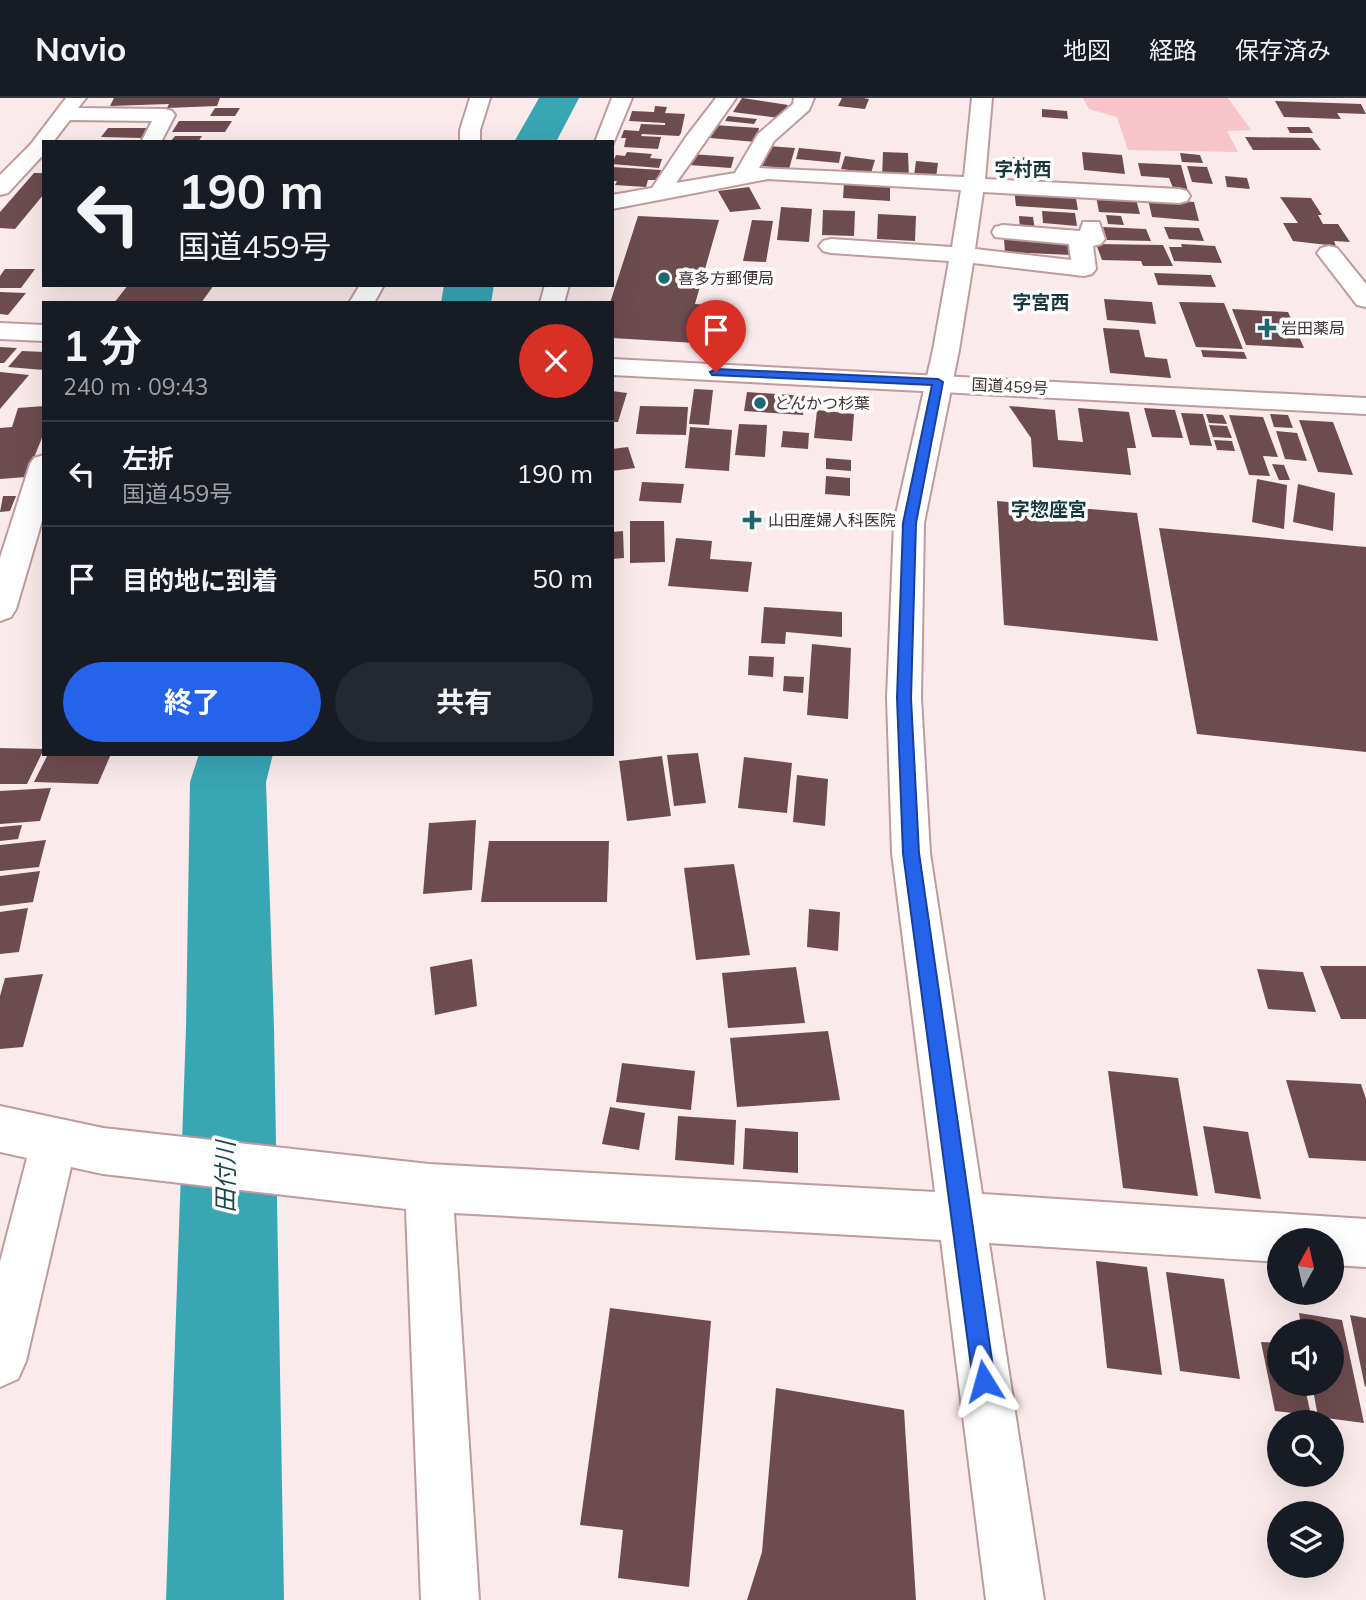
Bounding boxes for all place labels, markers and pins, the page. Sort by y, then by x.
place label: 喜多方郵便局 [678,268,774,288]
marker: 喜多方郵便局 [656,270,672,286]
pin [686,300,746,372]
place label: 岩田薬局 [1281,318,1345,338]
marker: 岩田薬局 [1259,320,1275,336]
place label: とんかつ杉葉 [774,393,870,413]
marker: とんかつ杉葉 [752,395,768,411]
marker: 山田産婦人科医院 [742,510,762,530]
place label: 山田産婦人科医院 [768,510,896,530]

